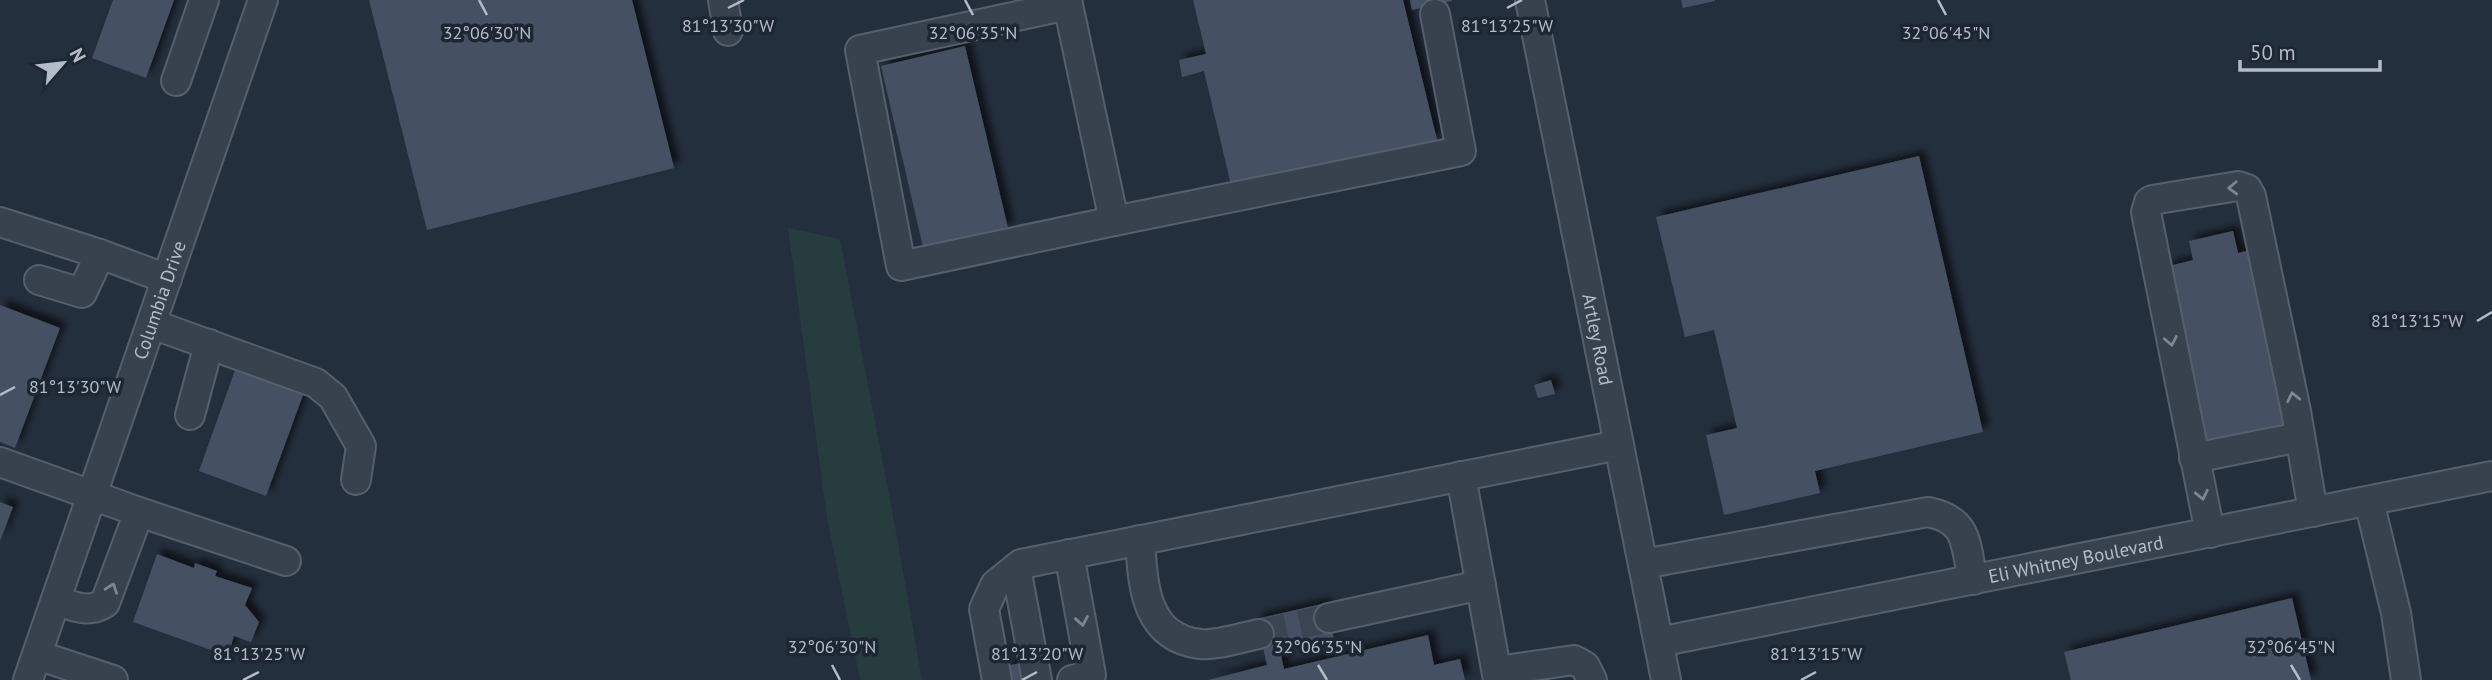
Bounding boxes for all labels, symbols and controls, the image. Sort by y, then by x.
text: 81°13'30"W [682,14,774,37]
text: 81°13'25"W [1461,14,1553,37]
text: 32°06'30"N [443,21,531,44]
text: 32°06'35"N [929,21,1017,44]
text: 32°06'45"N [1902,21,1990,44]
north arrow [28,28,98,98]
scale bar [2240,28,2380,72]
text: 50 m [2250,39,2296,66]
text: N [64,44,92,66]
one-way arrow [2227,181,2238,196]
street label: Columbia Drive [128,237,191,363]
street label: Artley Road [1577,291,1619,387]
text: 81°13'15"W [2371,309,2463,332]
one-way arrow [2163,335,2178,346]
text: 81°13'30"W [29,375,121,398]
one-way arrow [2286,391,2301,403]
one-way arrow [2193,489,2208,501]
street label: Eli Whitney Boulevard [1986,530,2165,588]
one-way arrow [104,582,118,594]
one-way arrow [1073,615,1088,627]
text: 32°06'30"N [788,635,876,658]
text: 32°06'35"N [1274,635,1362,658]
text: 32°06'45"N [2247,635,2335,658]
text: 81°13'25"W [213,642,305,665]
text: 81°13'20"W [991,642,1083,665]
text: 81°13'15"W [1770,642,1862,665]

